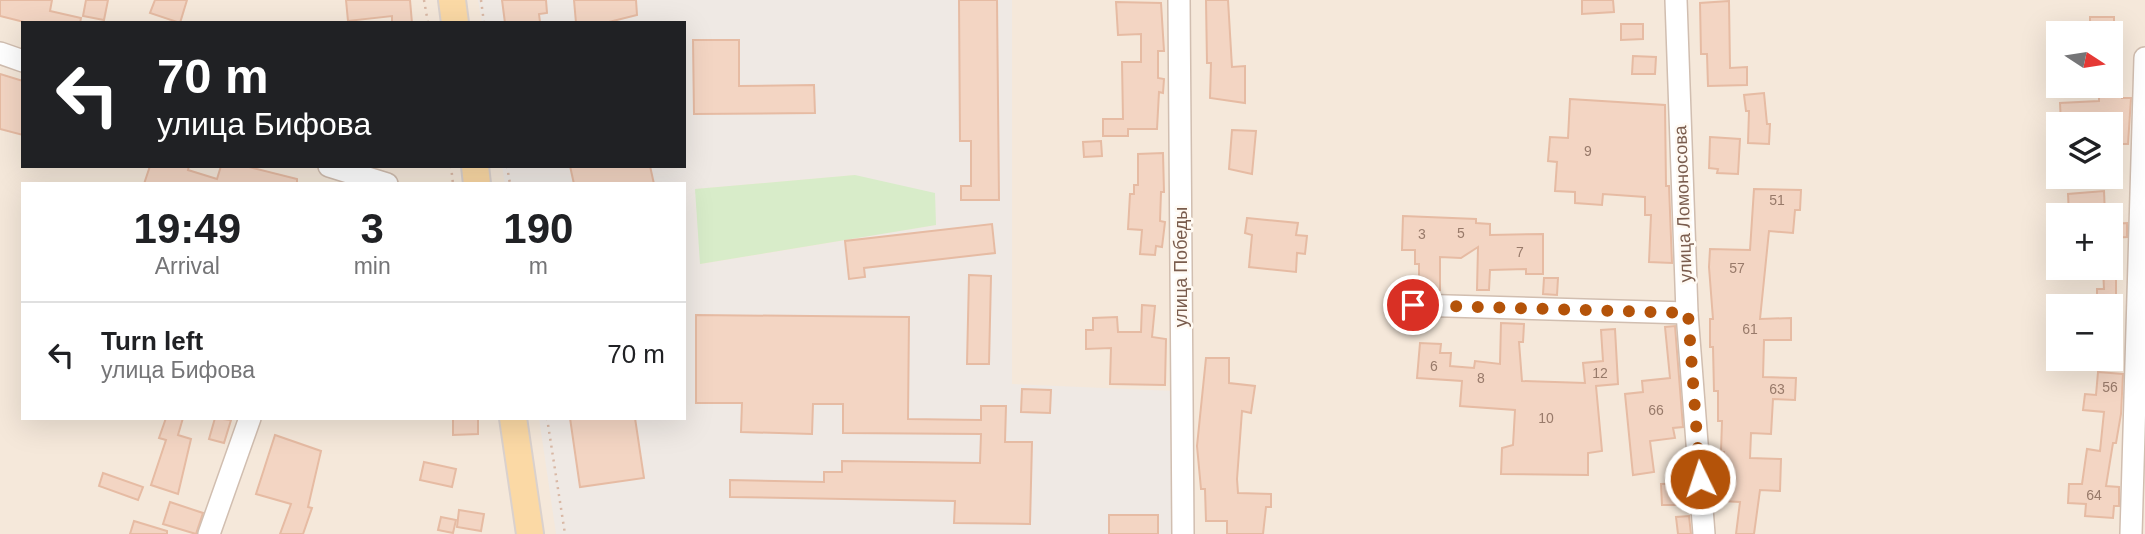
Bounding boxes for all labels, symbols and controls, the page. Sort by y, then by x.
north arrow [2046,21,2123,98]
map controls [2046,21,2123,371]
icon: left [42,49,133,140]
text: 70 m [157,49,269,103]
text: улица Бифова [157,106,371,142]
button: layers [2046,112,2123,189]
street label: улица Ломоносова [1670,124,1696,283]
house number: 9 [1584,143,1592,159]
house number: 51 [1769,192,1785,208]
button: + [2046,203,2123,280]
text: 19:49 [134,205,241,252]
text: 3 [360,205,384,252]
text: 190 [503,205,573,252]
street label: улица Победы [1171,207,1191,327]
house number: 5 [1457,225,1465,241]
house number: 3 [1418,226,1426,242]
house number: 7 [1516,244,1524,260]
text: Arrival [155,253,220,279]
text: min [354,253,391,279]
text: m [529,253,548,279]
house number: 57 [1729,260,1745,276]
pin [1383,275,1443,335]
icon: arrive [1394,286,1432,324]
button: − [2046,294,2123,371]
house number: 61 [1742,321,1758,337]
text: Turn left [101,326,203,356]
icon: left [42,336,80,374]
text: 70 m [607,339,665,369]
text: улица Бифова [101,357,255,383]
house number: 6 [1430,358,1438,374]
house number: 12 [1592,365,1608,381]
house number: 8 [1477,370,1485,386]
house number: 56 [2102,379,2118,395]
house number: 63 [1769,381,1785,397]
house number: 66 [1648,402,1664,418]
house number: 10 [1538,410,1554,426]
position arrow [1663,442,1737,516]
house number: 64 [2086,487,2102,503]

